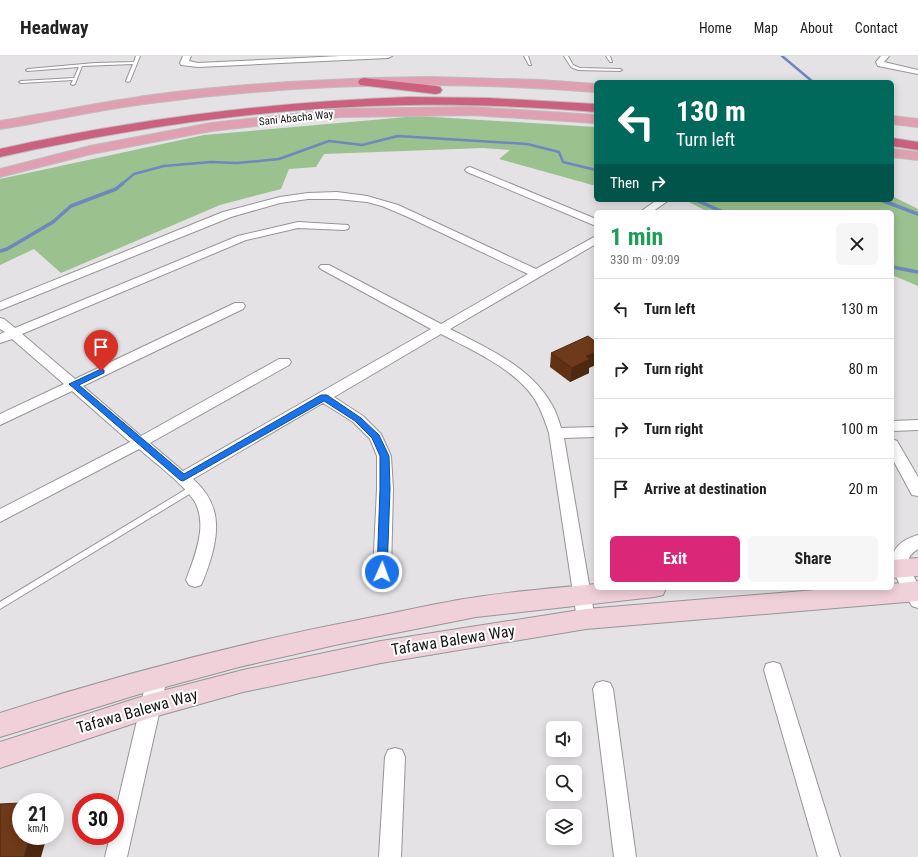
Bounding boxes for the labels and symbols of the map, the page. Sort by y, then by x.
street label: Sani Abacha Way [258,108,334,128]
pin [84,330,118,371]
position arrow [361,551,403,593]
street label: Tafawa Balewa Way [390,621,517,659]
street label: Tafawa Balewa Way [74,685,200,737]
speed limit sign: 30 [72,793,124,845]

